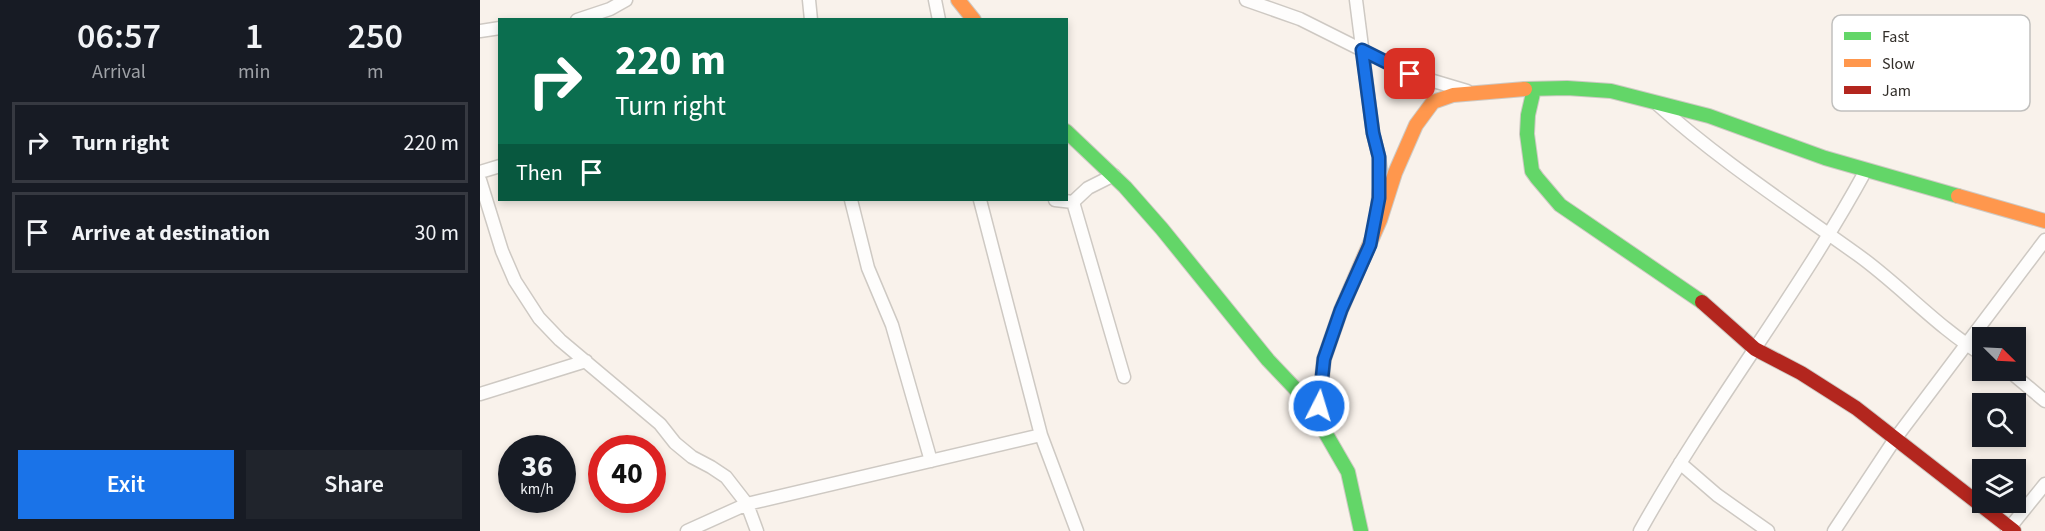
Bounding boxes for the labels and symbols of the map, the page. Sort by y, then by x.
legend [1832,15,2030,111]
text: Fast [1882,26,1910,48]
pin [1384,48,1435,99]
text: Slow [1882,53,1915,75]
text: Jam [1882,80,1911,102]
north arrow [1972,327,2026,381]
position arrow [1287,374,1351,438]
speed limit sign: 40 [588,435,666,513]

